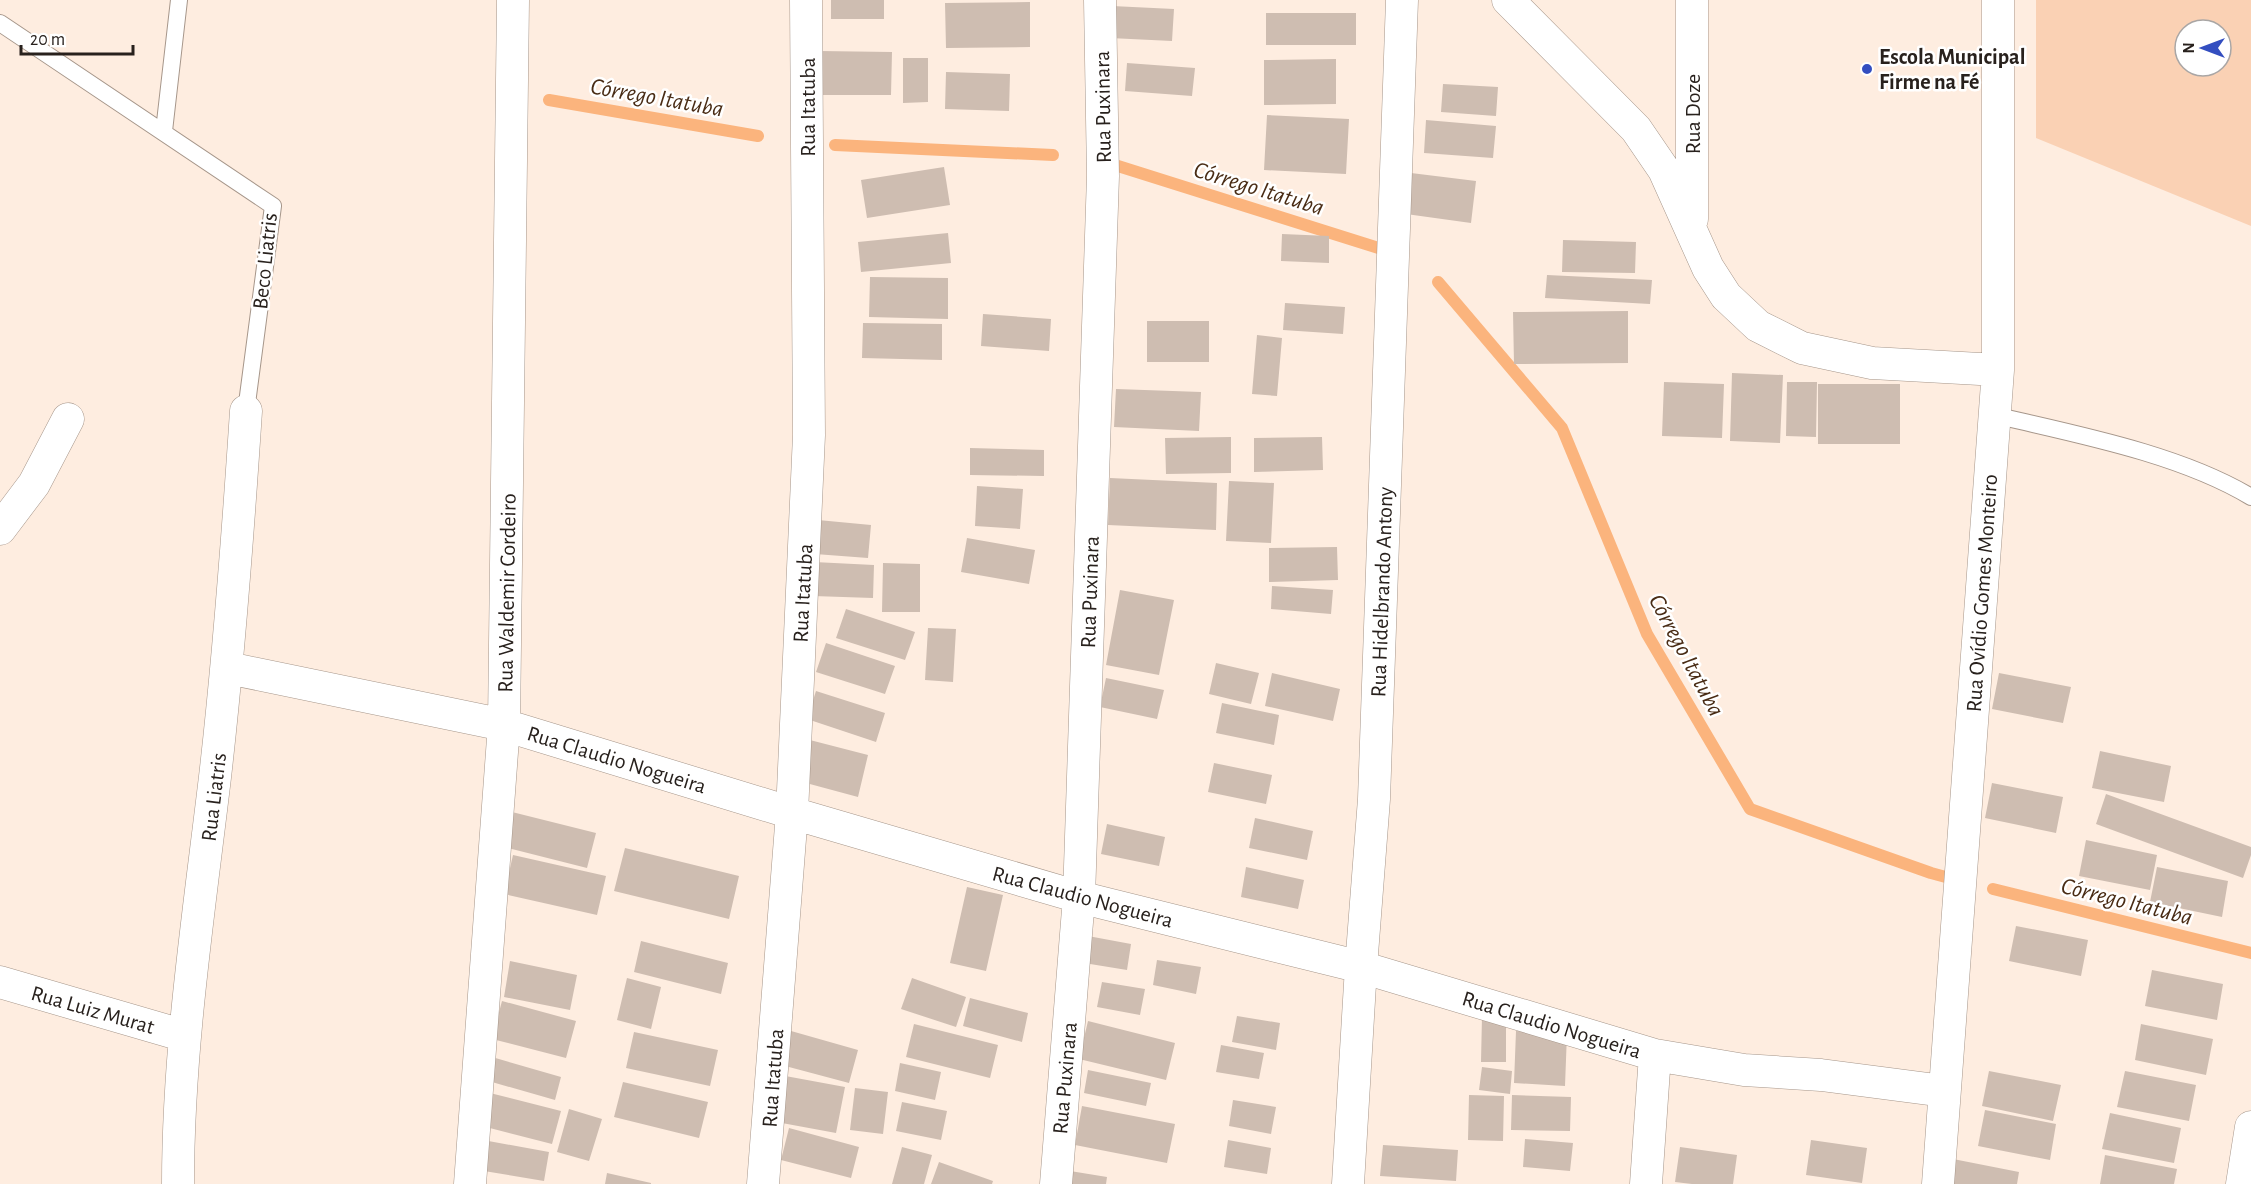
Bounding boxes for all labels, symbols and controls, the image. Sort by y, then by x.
scale bar [21,18,134,56]
north arrow [2173,18,2233,78]
text: 20 m [30,31,65,49]
text: N [2181,42,2197,54]
place label: Escola Municipal Firme na Fé [1879,46,2025,93]
street label: Rua Puxinara [1091,51,1115,163]
street label: Rua Itatuba [797,57,819,157]
marker: Escola Municipal Firme na Fé [1860,62,1874,76]
water label: Córrego Itatuba [589,74,725,121]
street label: Rua Doze [1682,74,1704,154]
water label: Córrego Itatuba [1191,158,1327,220]
street label: Beco Liatris [249,212,281,310]
street label: Rua Ovídio Gomes Monteiro [1963,473,2001,713]
street label: Rua Hidelbrando Antony [1367,486,1397,698]
street label: Rua Waldemir Cordeiro [494,493,520,693]
street label: Rua Puxinara [1077,535,1103,649]
street label: Rua Itatuba [789,543,817,643]
water label: Córrego Itatuba [1644,590,1728,720]
street label: Rua Claudio Nogueira [525,722,709,798]
street label: Rua Liatris [198,752,230,843]
street label: Rua Claudio Nogueira [990,862,1175,932]
water label: Córrego Itatuba [2059,874,2195,930]
street label: Rua Luiz Murat [29,982,157,1038]
street label: Rua Claudio Nogueira [1460,987,1644,1063]
street label: Rua Puxinara [1049,1021,1081,1135]
street label: Rua Itatuba [759,1028,787,1128]

